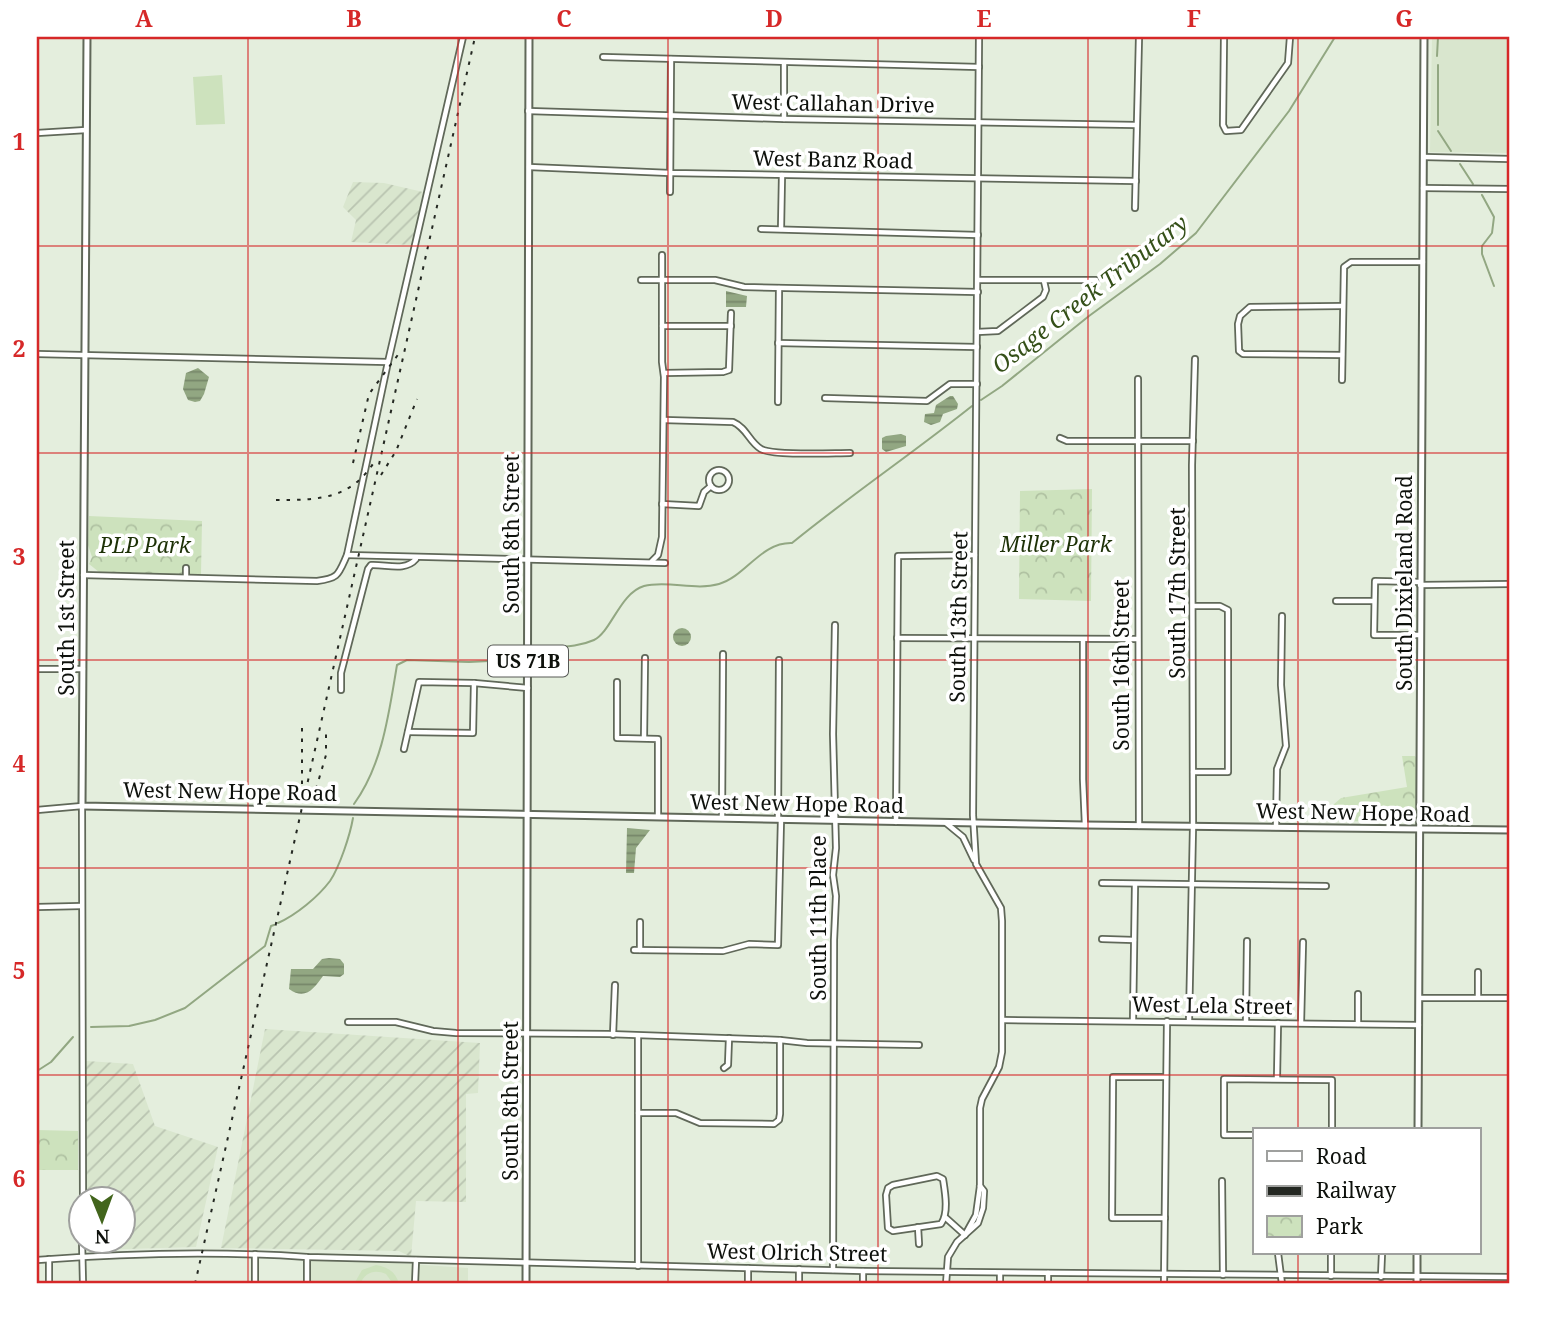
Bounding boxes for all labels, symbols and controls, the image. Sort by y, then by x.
text: A [135,2,153,34]
text: B [346,2,362,34]
text: C [556,2,572,34]
text: D [765,2,783,34]
text: E [976,2,992,34]
text: F [1187,2,1201,34]
text: G [1395,2,1413,34]
street label: West Callahan Drive [731,87,935,119]
text: 1 [13,125,26,157]
street label: West Banz Road [753,144,913,174]
water label: Osage Creek Tributary [985,206,1194,380]
text: 2 [13,332,26,364]
street label: South 8th Street [497,454,525,614]
street label: South Dixieland Road [1390,475,1418,691]
street label: South 17th Street [1163,507,1191,679]
park label: Miller Park [999,530,1113,558]
park label: PLP Park [98,531,192,559]
street label: South 13th Street [943,531,973,703]
text: 3 [13,540,26,572]
street label: South 1st Street [52,540,80,696]
street label: South 16th Street [1107,579,1135,751]
road number: US 71B [488,646,568,676]
text: 4 [13,747,26,779]
street label: West New Hope Road [123,775,337,807]
street label: West New Hope Road [690,787,904,819]
street label: West New Hope Road [1256,796,1470,828]
street label: South 11th Place [804,835,832,1001]
text: 5 [13,954,26,986]
street label: West Lela Street [1131,990,1293,1020]
street label: South 8th Street [496,1021,524,1181]
legend [1253,1128,1480,1254]
text: Road [1316,1142,1367,1170]
text: 6 [13,1162,26,1194]
text: Railway [1316,1176,1396,1204]
north arrow [66,1184,136,1254]
text: Park [1316,1212,1363,1240]
text: N [95,1224,110,1250]
street label: West Olrich Street [706,1236,888,1268]

